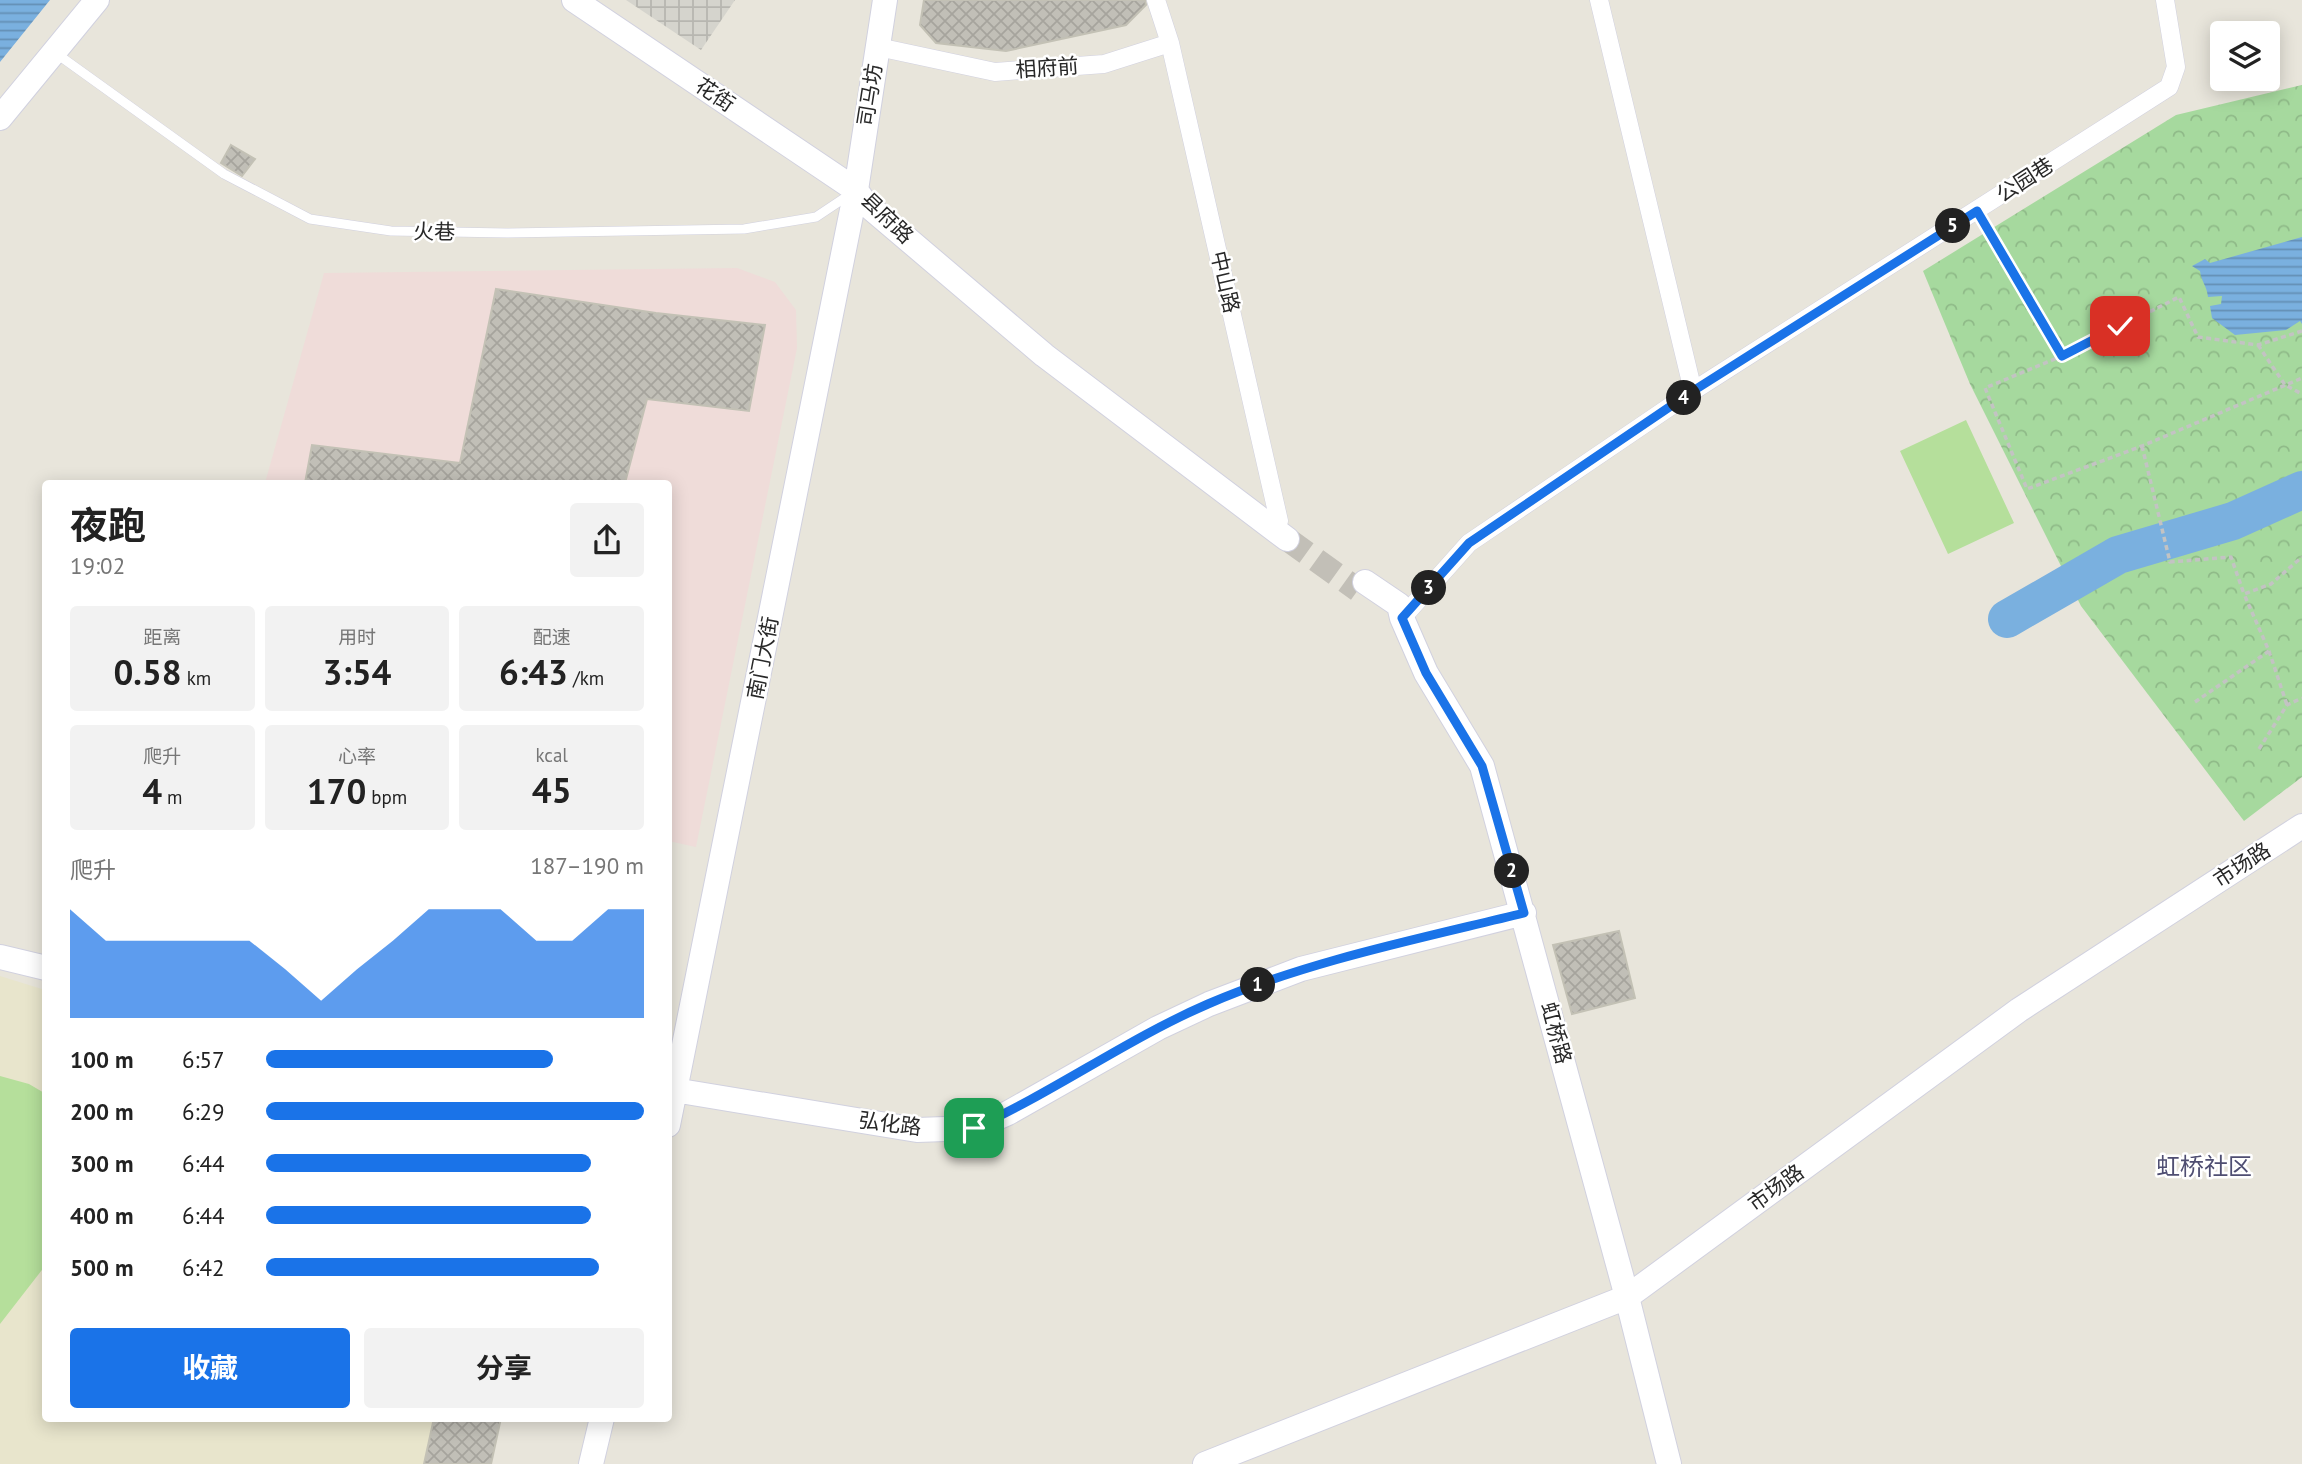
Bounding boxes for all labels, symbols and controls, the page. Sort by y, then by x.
map controls [2210,21,2280,91]
button: layers [2210,21,2280,91]
street label: 相府前 [1015,52,1079,83]
street label: 司马坊 [851,62,888,128]
street label: 花街 [690,72,740,118]
street label: 公园巷 [1991,151,2058,208]
street label: 县府路 [855,186,919,249]
pin: 5 [1936,208,1970,244]
text: 5 [1947,213,1958,237]
street label: 火巷 [413,218,455,245]
street label: 中山路 [1205,248,1246,316]
pin [2090,296,2150,356]
icon: check [2101,307,2139,345]
pin: 4 [1666,380,1702,416]
text: 4 [1678,385,1689,409]
text: 夜跑 [70,500,146,549]
button: share [570,503,644,577]
text: 19:02 [70,551,125,580]
pin: 3 [1412,570,1446,606]
text: 3 [1423,575,1434,599]
street label: 南门大街 [741,614,784,702]
text: 距离 [143,625,181,649]
text: 用时 [338,625,376,649]
text: 配速 [533,625,571,649]
text: 0.58 [113,649,182,695]
text: 3:54 [323,649,391,695]
text: 6:43 [499,649,568,695]
text: km [182,666,211,690]
text: /km [568,666,604,690]
text: kcal [535,743,568,767]
text: 爬升 [143,744,181,768]
text: 心率 [338,744,376,768]
text: 45 [532,767,572,813]
text: 4 [142,768,162,814]
text: 170 [307,768,366,814]
text: m [162,785,183,809]
text: bpm [366,785,407,809]
street label: 市场路 [2208,836,2275,893]
text: 187–190 m [530,851,644,880]
pin: 2 [1494,854,1530,888]
text: 爬升 [70,855,116,884]
text: 2 [1506,858,1517,882]
pin: 1 [1240,968,1276,1002]
text: 1 [1252,972,1263,996]
street label: 虹桥路 [1535,999,1578,1067]
text: 100 m [70,1045,133,1074]
text: 6:57 [182,1045,225,1074]
text: 200 m [70,1097,133,1126]
text: 6:29 [182,1097,225,1126]
pin [944,1098,1004,1158]
street label: 弘化路 [857,1106,923,1141]
icon: arrive [955,1109,993,1147]
text: 300 m [70,1149,133,1178]
text: 6:44 [182,1149,225,1178]
district label: 虹桥社区 [2156,1151,2252,1182]
street label: 市场路 [1742,1158,1809,1217]
text: 400 m [70,1201,133,1230]
text: 6:44 [182,1201,225,1230]
text: 500 m [70,1253,133,1282]
text: 6:42 [182,1253,225,1282]
button: 收藏 [70,1328,350,1408]
button: 分享 [364,1328,644,1408]

